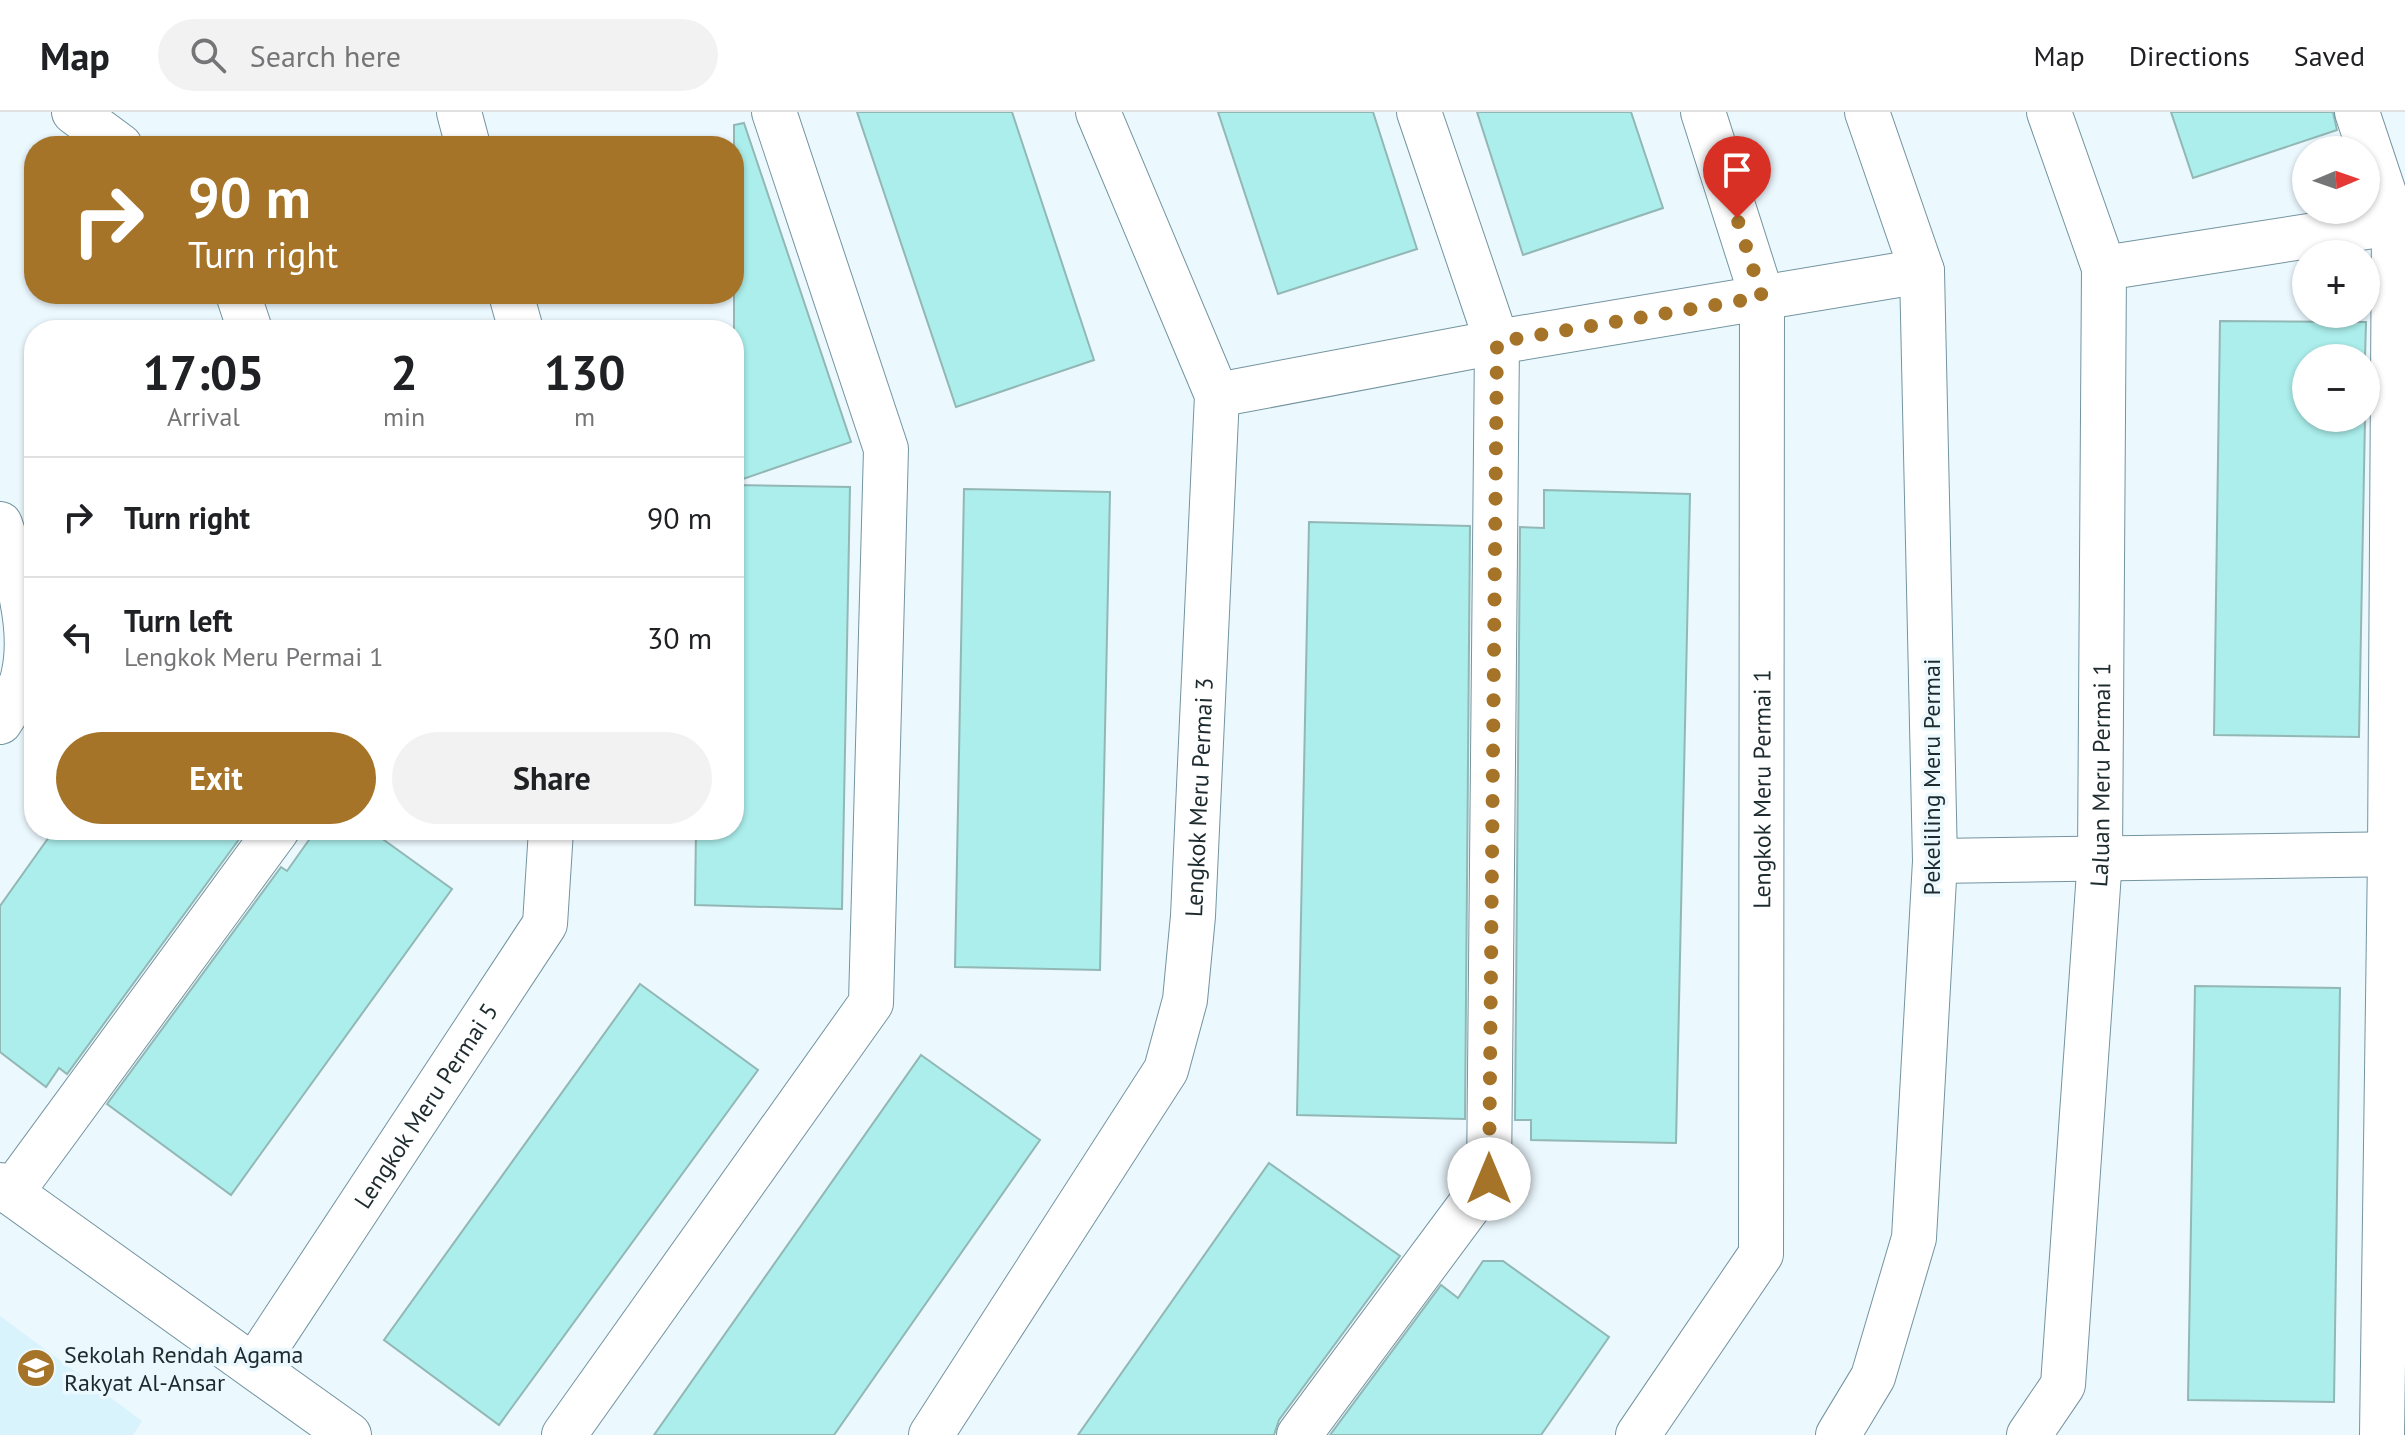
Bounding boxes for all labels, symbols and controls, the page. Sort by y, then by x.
search box [158,19,718,91]
text: Map [40,31,110,80]
icon: search [186,33,230,77]
text: Search here [250,36,401,75]
text: Map [2034,37,2085,74]
text: Directions [2129,37,2250,74]
text: Saved [2294,37,2365,74]
pin [1703,136,1771,218]
north arrow [2292,136,2380,224]
map controls [2292,136,2380,432]
icon: arrive [1715,148,1759,192]
text: 90 m [188,161,311,233]
icon: right [56,168,160,272]
text: Turn right [188,231,338,278]
button: + [2292,240,2380,328]
text: 17:05 [143,341,264,403]
text: 2 [390,341,418,403]
text: 130 [544,341,625,403]
button: − [2292,344,2380,432]
text: Arrival [167,400,240,433]
text: min [383,400,425,433]
text: m [574,400,595,433]
icon: right [56,495,100,539]
text: Turn right [124,498,250,537]
text: 90 m [647,498,712,537]
text: Turn left [124,601,232,640]
icon: left [56,615,100,659]
text: 30 m [647,618,712,657]
text: Lengkok Meru Permai 1 [124,640,383,673]
street label: Pekeliling Meru Permai [1916,659,1947,895]
street label: Laluan Meru Permai 1 [2083,663,2117,888]
street label: Lengkok Meru Permai 1 [1746,669,1777,909]
street label: Lengkok Meru Permai 3 [1177,677,1219,918]
button: Exit [56,732,376,824]
button: Share [392,732,712,824]
street label: Lengkok Meru Permai 5 [347,997,504,1214]
position arrow [1447,1137,1531,1221]
place label: Sekolah Rendah Agama Rakyat Al-Ansar [64,1339,303,1398]
school or university icon: Sekolah Rendah Agama Rakyat Al-Ansar [15,1347,57,1389]

